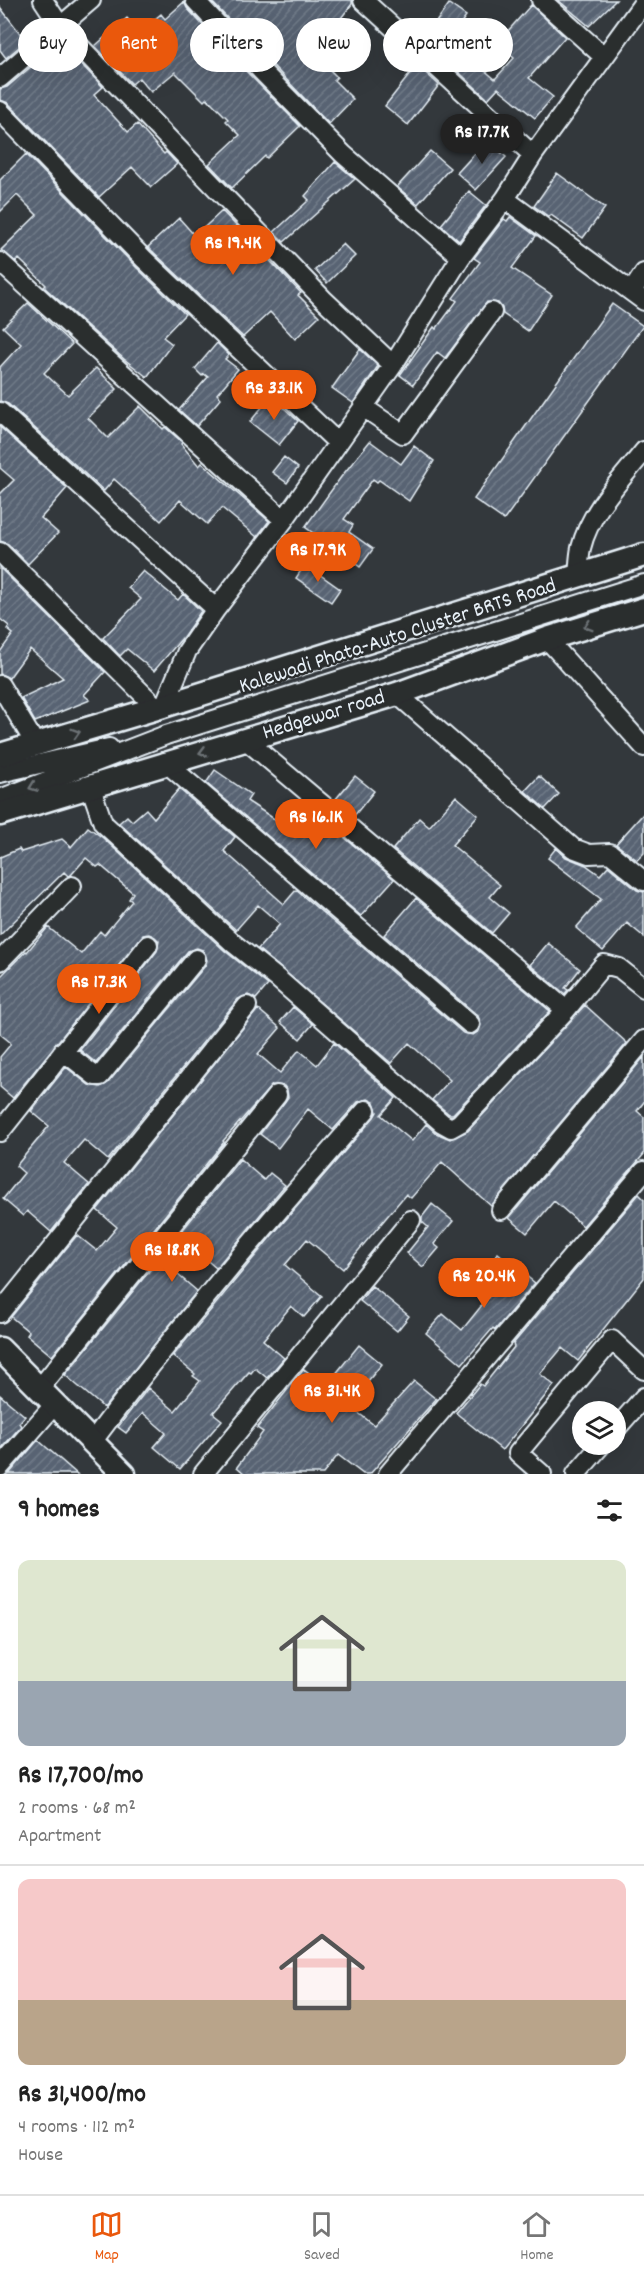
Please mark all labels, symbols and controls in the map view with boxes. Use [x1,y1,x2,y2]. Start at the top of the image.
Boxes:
chip: Buy [18,18,88,72]
chip: Rent [100,18,178,72]
chip: Filters [190,18,284,72]
chip: New [296,18,371,72]
chip: Apartment [383,18,513,72]
pin: Rs 17.7K [420,114,544,165]
text: Rs 17.7K [455,119,510,147]
pin: Rs 19.4K [171,225,295,276]
text: Rs 19.4K [204,230,262,258]
pin: Rs 33.1K [212,370,336,421]
text: Rs 33.1K [245,375,303,403]
pin: Rs 17.9K [256,532,380,583]
text: Rs 17.9K [290,537,346,565]
street label: Kalewadi Phata-Auto Cluster BRTS Road [235,571,561,703]
one-way arrow [583,619,594,631]
street label: Hedgewar road [259,683,389,749]
one-way arrow [70,728,81,740]
one-way arrow [199,745,209,757]
one-way arrow [28,780,39,792]
pin: Rs 16.1K [254,799,378,850]
text: Rs 16.1K [289,804,343,832]
pin: Rs 17.3K [37,964,161,1015]
text: Rs 17.3K [71,969,127,997]
pin: Rs 18.8K [110,1232,234,1283]
text: Rs 18.8K [144,1237,200,1265]
pin: Rs 20.4K [422,1258,546,1309]
text: Rs 20.4K [452,1263,516,1291]
pin: Rs 31.4K [270,1373,394,1424]
text: Rs 31.4K [304,1378,360,1406]
map controls [572,1401,626,1455]
button: layers [572,1401,626,1455]
text: 9 homes [18,1492,100,1529]
icon: filters [593,1494,626,1527]
icon: home [268,1599,376,1707]
text: Rs 17,700/mo [18,1758,143,1795]
text: 2 rooms · 68 m² [18,1795,136,1823]
text: Apartment [18,1823,101,1851]
icon: home [268,1918,376,2026]
text: Rs 31,400/mo [18,2077,146,2114]
text: 4 rooms · 112 m² [18,2114,135,2142]
text: House [18,2142,63,2170]
tab: Map [90,2208,123,2267]
tab: Saved [304,2208,340,2267]
tab: Home [520,2208,554,2267]

